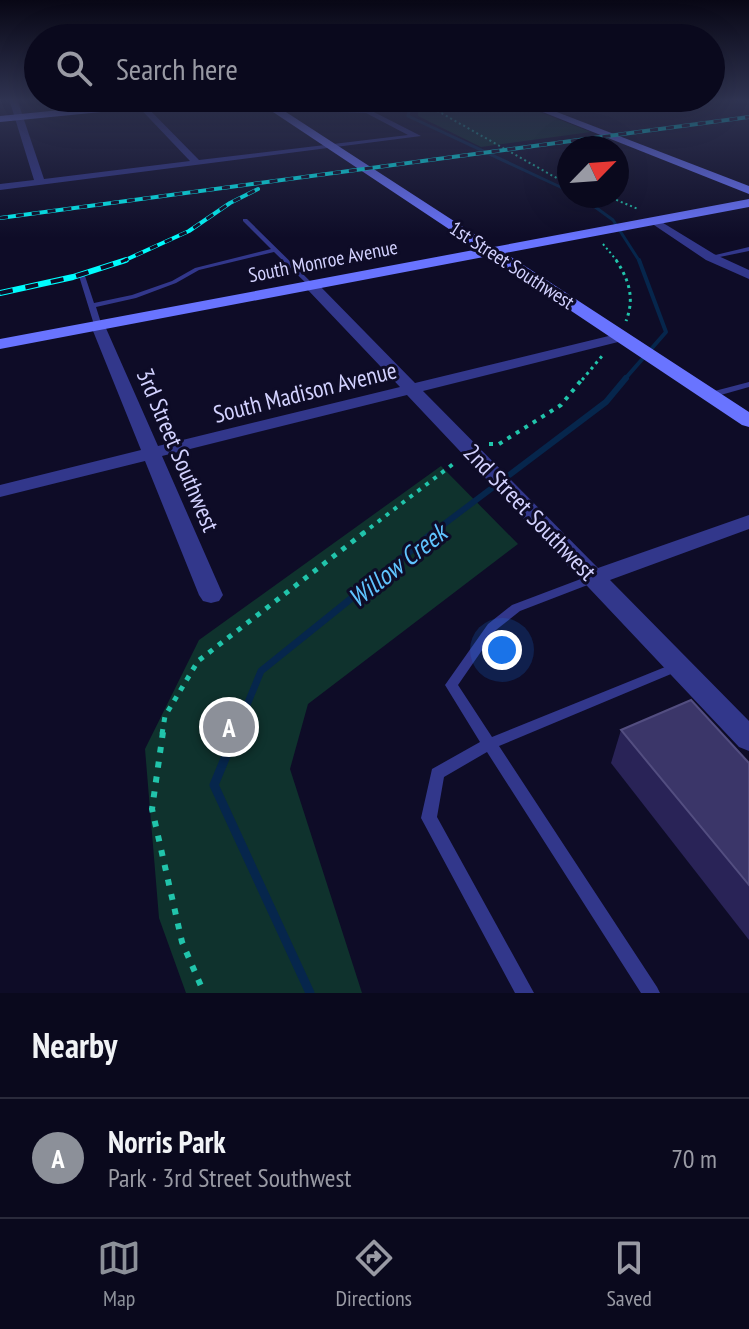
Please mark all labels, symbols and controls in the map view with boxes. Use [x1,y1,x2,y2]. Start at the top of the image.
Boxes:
search box [24,24,725,112]
icon: search [52,46,96,90]
text: Search here [116,49,238,88]
north arrow [557,136,629,208]
street label: 1st Street Southwest [445,215,580,315]
street label: South Monroe Avenue [246,234,400,288]
street label: South Madison Avenue [210,354,400,430]
street label: 3rd Street Southwest [130,364,226,537]
street label: 2nd Street Southwest [457,437,603,587]
water label: Willow Creek [341,514,455,614]
your location [482,630,522,670]
pin: A [203,697,255,757]
text: Nearby [32,1023,117,1067]
text: Norris Park [108,1122,226,1161]
text: A [51,1142,65,1175]
text: 70 m [671,1142,717,1175]
text: Park · 3rd Street Southwest [108,1161,352,1194]
tab: Map [97,1236,141,1312]
tab: Directions [336,1236,412,1312]
tab: Saved [606,1236,652,1312]

